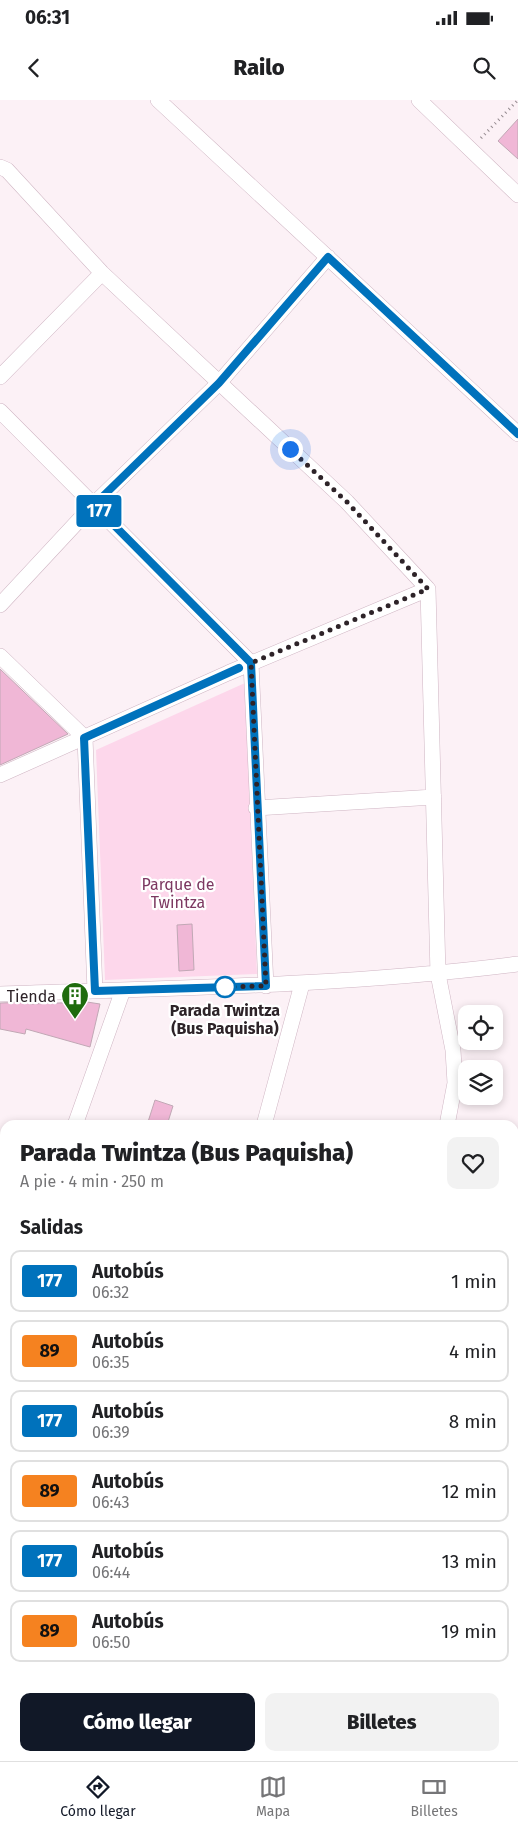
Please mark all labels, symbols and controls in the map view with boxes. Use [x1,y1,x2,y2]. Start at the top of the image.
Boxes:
text: 06:31 [25,6,70,29]
icon: back [20,54,48,82]
text: Railo [233,54,285,81]
icon: search [470,54,498,82]
your location [278,437,303,462]
line badge: 177 [70,495,128,527]
text: 177 [86,500,112,522]
park label: Parque de Twintza [142,875,214,912]
marker: Parada Twintza (Bus Paquisha) [214,976,236,998]
building icon: Tienda [60,981,90,1020]
place label: Tienda [7,987,56,1006]
place label: Parada Twintza (Bus Paquisha) [170,1001,280,1038]
map controls [458,1005,503,1105]
button: locate [458,1005,503,1050]
button: layers [458,1060,503,1105]
button: heart [447,1137,499,1189]
text: Parada Twintza (Bus Paquisha) [20,1139,353,1167]
text: A pie · 4 min · 250 m [20,1172,164,1191]
text: Salidas [20,1216,83,1239]
text: Autobús [92,1260,164,1283]
text: 177 [37,1270,62,1292]
text: 1 min [451,1270,497,1293]
text: 06:32 [92,1283,129,1302]
text: Autobús [92,1330,164,1353]
text: 89 [39,1340,60,1362]
text: 4 min [449,1340,497,1363]
text: 06:35 [92,1353,129,1372]
text: Autobús [92,1400,164,1423]
text: 177 [37,1410,62,1432]
text: 8 min [449,1410,497,1433]
text: 06:39 [92,1423,130,1442]
text: Autobús [92,1470,164,1493]
text: 89 [39,1480,60,1502]
text: 12 min [442,1480,497,1503]
text: 06:43 [92,1493,129,1512]
text: Autobús [92,1540,164,1563]
text: 177 [37,1550,62,1572]
text: 13 min [441,1550,497,1573]
text: 06:44 [92,1563,130,1582]
text: Autobús [92,1610,164,1633]
text: 89 [39,1620,60,1642]
text: 19 min [441,1620,497,1643]
text: 06:50 [92,1633,130,1652]
button: Cómo llegar [20,1693,255,1751]
button: Billetes [265,1693,499,1751]
tab: Cómo llegar [60,1773,136,1820]
tab: Mapa [256,1773,290,1820]
tab: Billetes [411,1773,458,1820]

